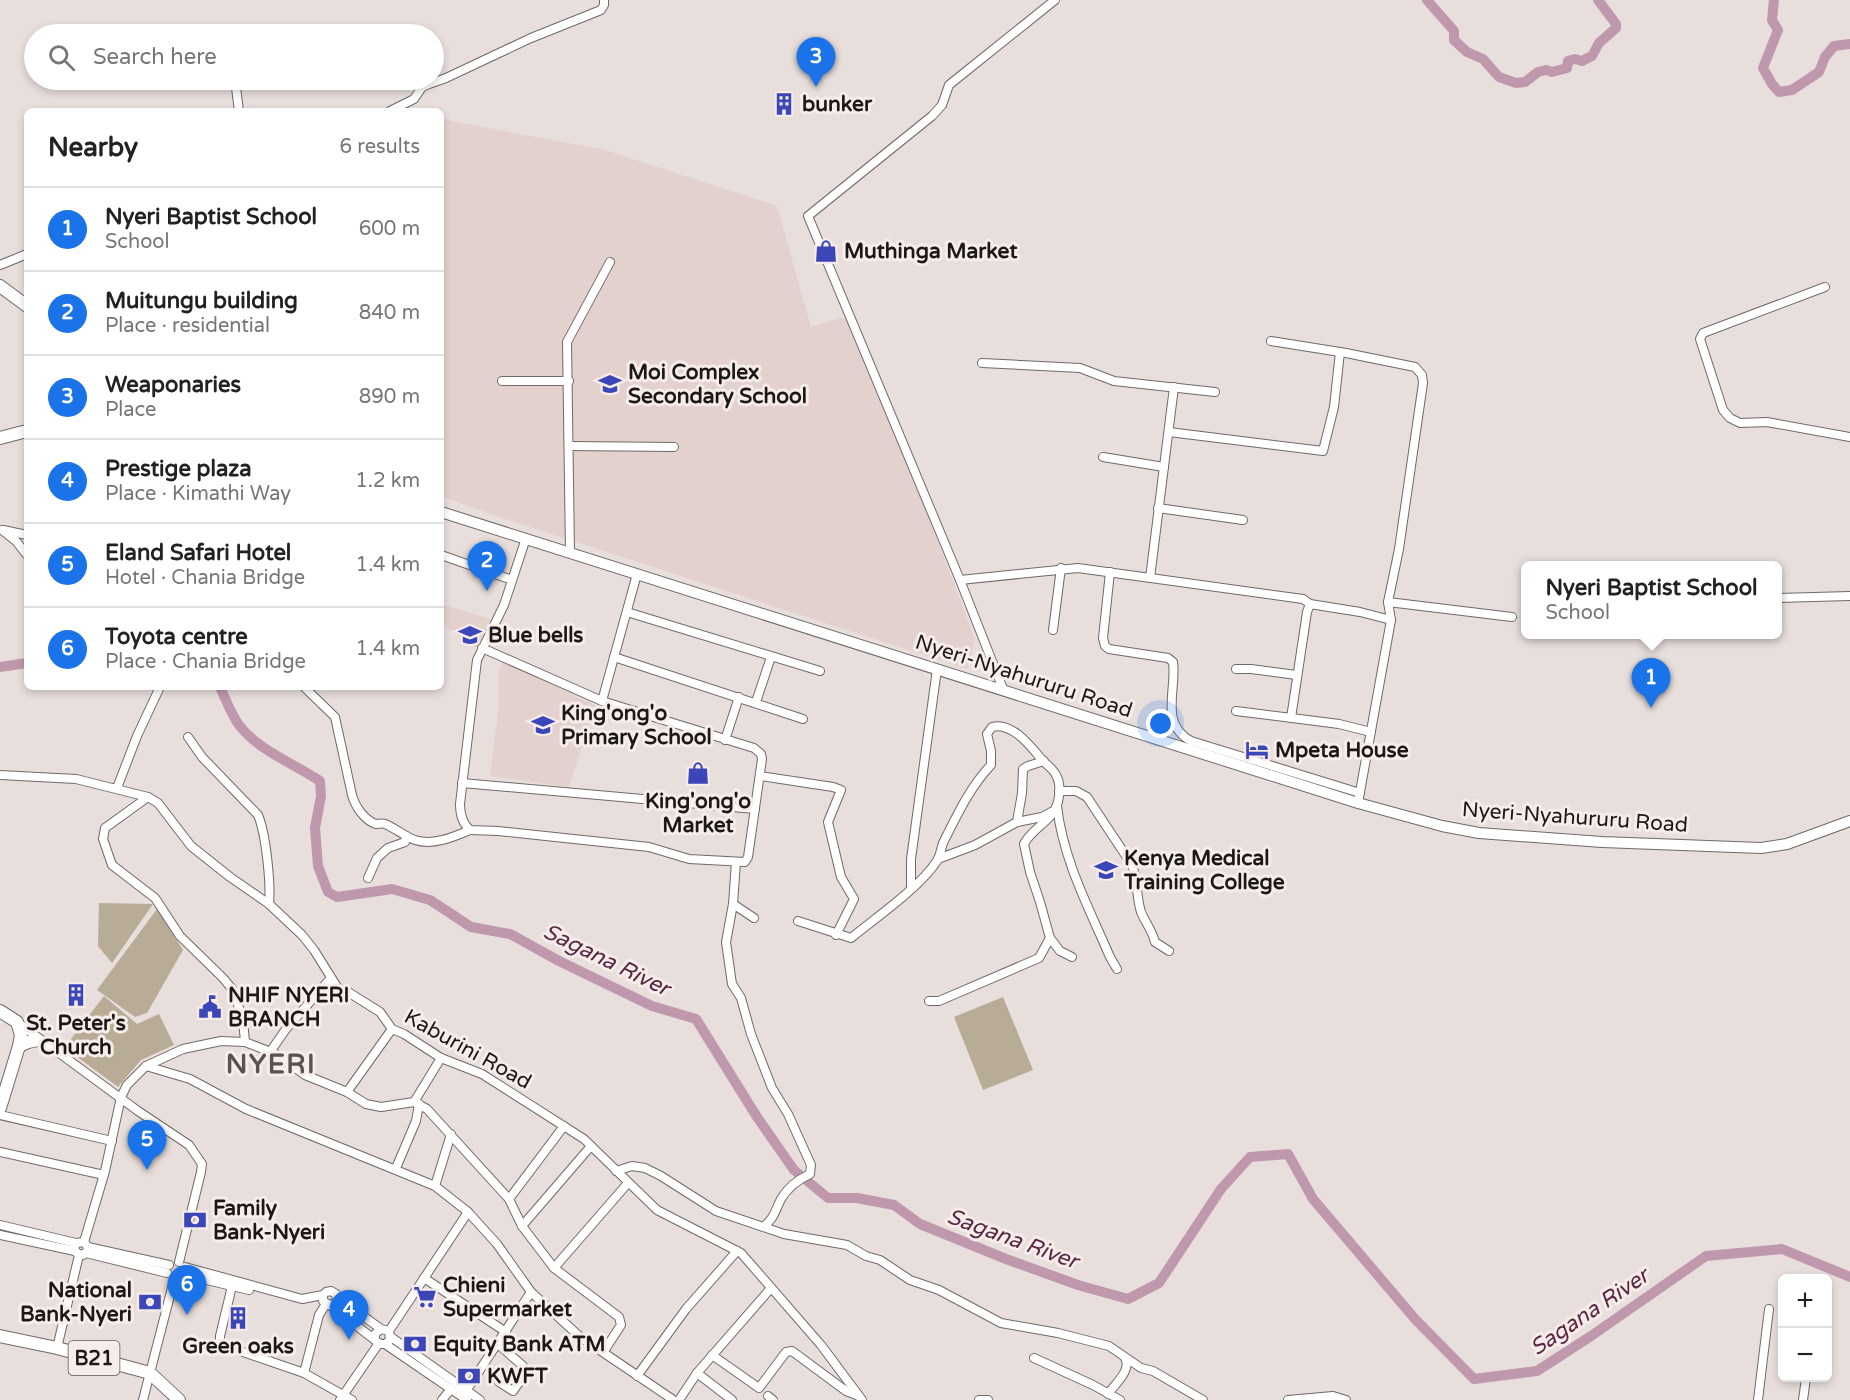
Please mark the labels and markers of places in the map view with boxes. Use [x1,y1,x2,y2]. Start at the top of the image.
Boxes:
pin: 3 [796,38,836,87]
building icon: bunker [771,91,797,117]
place label: bunker [802,92,873,117]
shop icon: Muthinga Market [813,238,839,264]
place label: Muthinga Market [844,239,1017,264]
place label: Moi Complex Secondary School [628,360,807,409]
school or university icon: Moi Complex Secondary School [597,371,623,397]
pin: 2 [468,542,506,591]
school or university icon: Blue bells [457,622,483,648]
place label: Blue bells [488,623,583,648]
pin: 1 [1632,658,1670,708]
place label: King'ong'o Primary School [561,701,712,750]
school or university icon: King'ong'o Primary School [530,712,556,738]
hotel icon: Mpeta House [1244,737,1270,763]
place label: Mpeta House [1275,738,1409,763]
shop icon: King'ong'o Market [685,760,711,786]
place label: King'ong'o Market [645,789,751,838]
place label: Kenya Medical Training College [1123,846,1285,895]
school or university icon: Kenya Medical Training College [1093,857,1119,883]
building icon: St. Peter's Church [63,982,89,1008]
place label: NHIF NYERI BRANCH [228,983,350,1032]
public building icon: NHIF NYERI BRANCH [197,994,223,1020]
place label: St. Peter's Church [26,1011,126,1060]
pin: 5 [128,1120,166,1170]
place label: Family Bank-Nyeri [213,1196,325,1245]
bank icon: Family Bank-Nyeri [182,1207,208,1233]
pin: 6 [168,1266,207,1315]
place label: Chieni Supermarket [443,1273,572,1322]
place label: National Bank-Nyeri [20,1278,132,1327]
supermarket icon: Chieni Supermarket [412,1284,438,1310]
bank icon: National Bank-Nyeri [137,1289,163,1315]
pin: 4 [330,1290,368,1340]
building icon: Green oaks [225,1305,251,1331]
bank icon: Equity Bank ATM [402,1331,428,1357]
place label: Equity Bank ATM [433,1332,606,1357]
place label: Green oaks [182,1334,294,1359]
bank icon: KWFT [456,1363,482,1389]
place label: KWFT [487,1364,548,1389]

